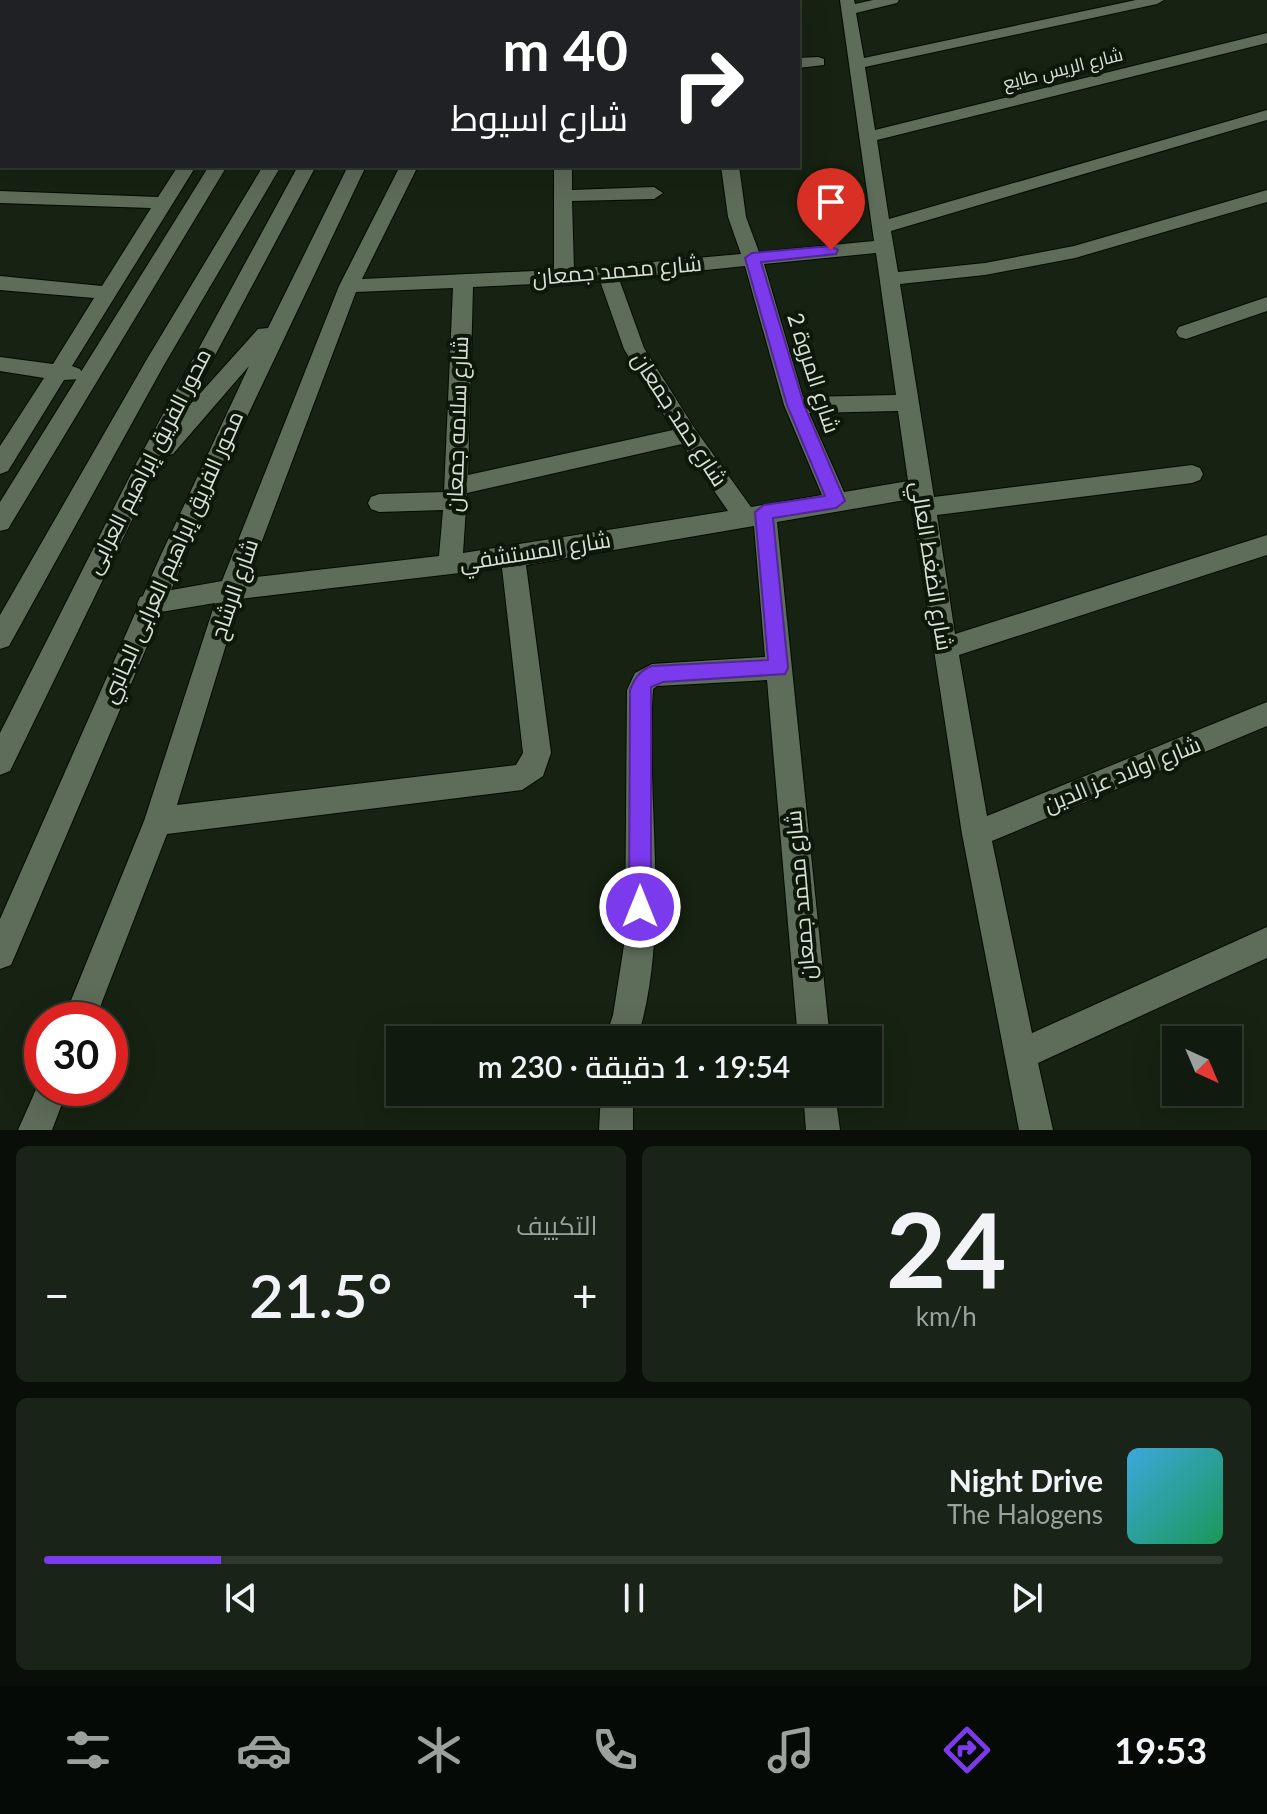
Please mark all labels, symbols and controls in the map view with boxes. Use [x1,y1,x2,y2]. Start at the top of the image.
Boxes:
text: 40 m [503,16,628,83]
icon: right [656,32,760,136]
street label: شارع الريس طايع [1001,42,1125,96]
text: شارع اسيوط [451,95,628,139]
pin [797,168,865,250]
icon: arrive [809,180,853,224]
street label: شارع محمد جمعان [531,249,703,292]
street label: شارع المروة 2 [780,309,847,437]
street label: شارع سلامه جمعان [440,336,475,512]
street label: محور الفريق إبراهيم العرابى [79,344,219,579]
street label: شارع حمد جمعان [625,346,734,492]
street label: محور الفريق إبراهيم العرابى الجانبي [95,407,252,709]
street label: شارع الضغط العالي [902,479,959,653]
street label: شارع المستشفي [457,525,613,580]
street label: شارع الرشاح [204,535,265,643]
street label: شارع اولاد عز الدين [1039,730,1205,819]
street label: شارع محمد جمعان [779,809,822,981]
position arrow [598,865,682,949]
speed limit sign: 30 [24,1002,128,1106]
north arrow [1162,1026,1242,1106]
map controls [1162,1026,1242,1106]
text: 19:54 · 1 دقيقة · 230 m [478,1048,790,1084]
text: 24 [886,1185,1007,1310]
text: التكييف [516,1209,598,1241]
text: 21.5° [249,1259,393,1331]
text: − [44,1269,70,1321]
text: + [572,1269,598,1321]
text: km/h [916,1300,977,1332]
text: Night Drive [949,1462,1103,1498]
text: The Halogens [947,1498,1103,1530]
icon: previous [219,1576,263,1620]
icon: pause [612,1576,656,1620]
icon: next [1005,1576,1049,1620]
icon: filters [60,1722,116,1778]
icon: car [236,1722,292,1778]
icon: climate [411,1722,467,1778]
icon: phone [587,1722,643,1778]
icon: music [763,1722,819,1778]
icon: directions [939,1722,995,1778]
text: 19:53 [1114,1728,1207,1772]

